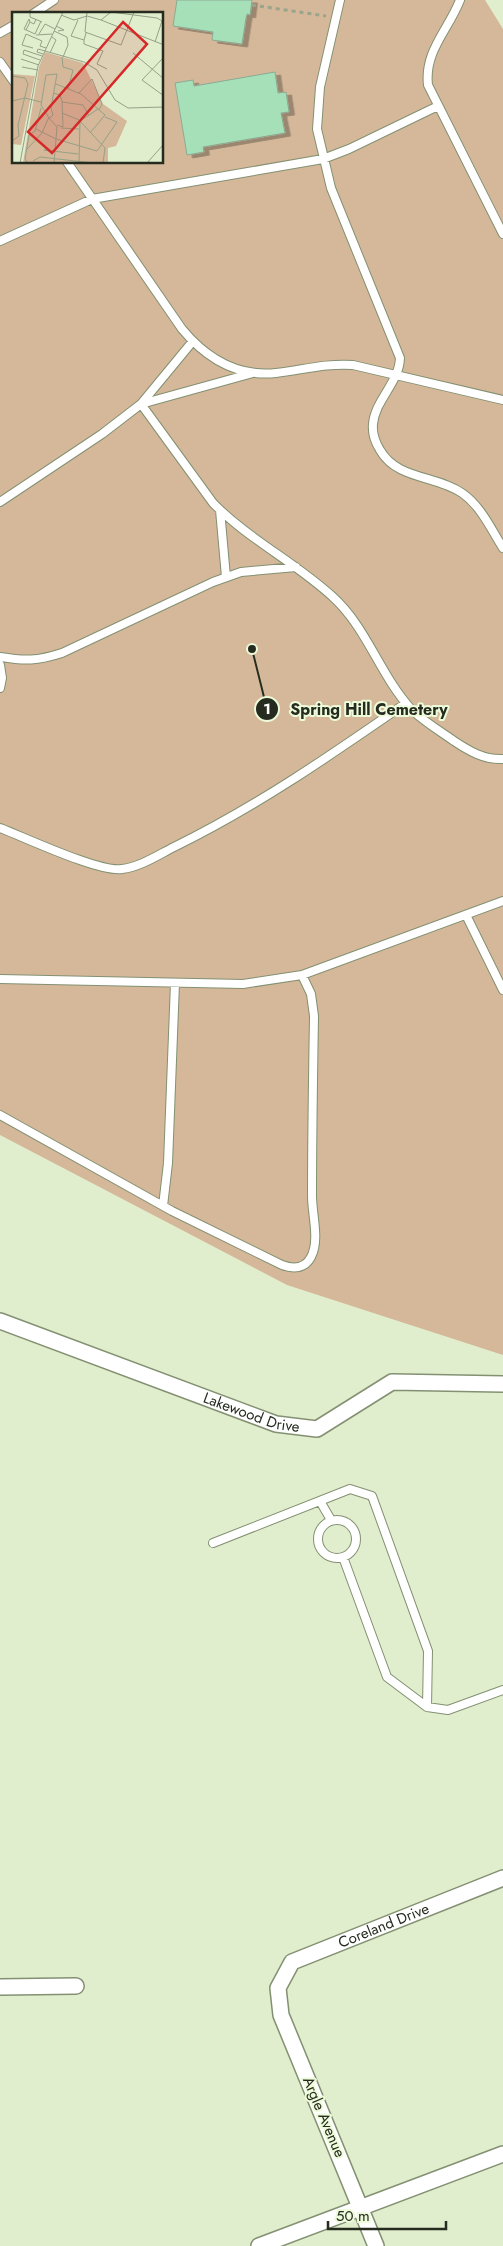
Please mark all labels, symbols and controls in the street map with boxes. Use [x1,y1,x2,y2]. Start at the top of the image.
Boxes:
inset map [12,12,164,164]
callout: Spring Hill Cemetery [255,694,457,725]
text: 1 [263,698,271,720]
text: Spring Hill Cemetery [290,698,448,721]
street label: Lakewood Drive [200,1387,301,1438]
street label: Coreland Drive [335,1897,433,1954]
street label: Argle Avenue [297,2073,351,2161]
scale bar [328,2198,446,2230]
text: 50 m [336,2205,370,2227]

